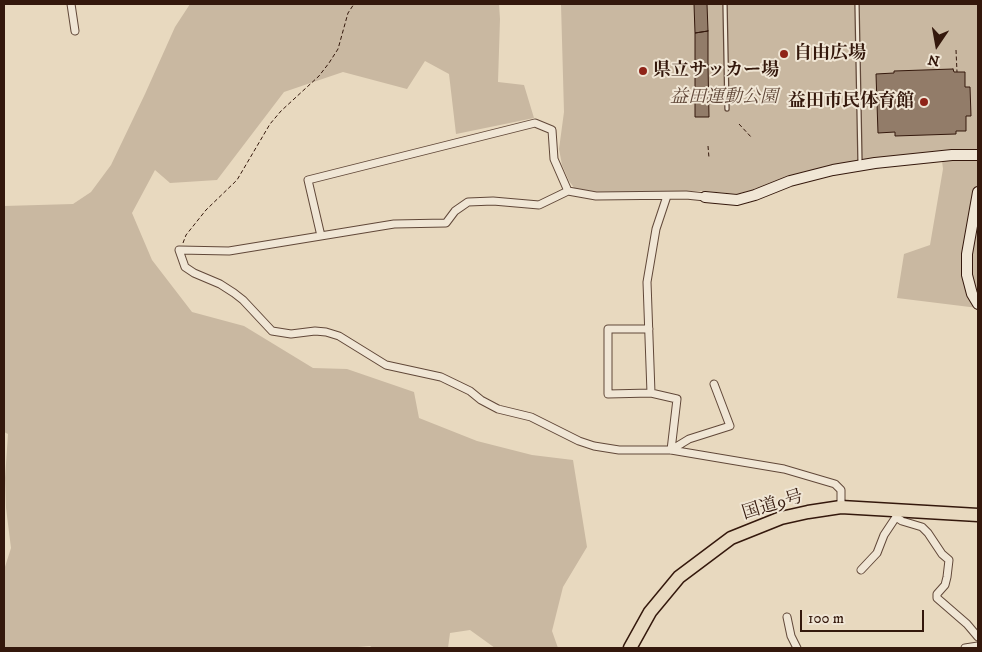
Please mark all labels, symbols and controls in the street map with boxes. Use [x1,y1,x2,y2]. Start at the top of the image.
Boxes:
north arrow [912,20,962,70]
place label: 自由広場 [794,43,866,65]
marker: 自由広場 [778,48,790,60]
text: N [926,50,941,70]
place label: 県立サッカー場 [653,60,779,82]
marker: 県立サッカー場 [637,65,649,77]
park label: 益田運動公園 [670,87,778,109]
place label: 益田市民体育館 [788,91,914,113]
marker: 益田市民体育館 [918,96,930,108]
street label: 国道9号 [740,486,806,526]
scale bar [802,600,926,632]
text: 100 m [808,609,844,628]

